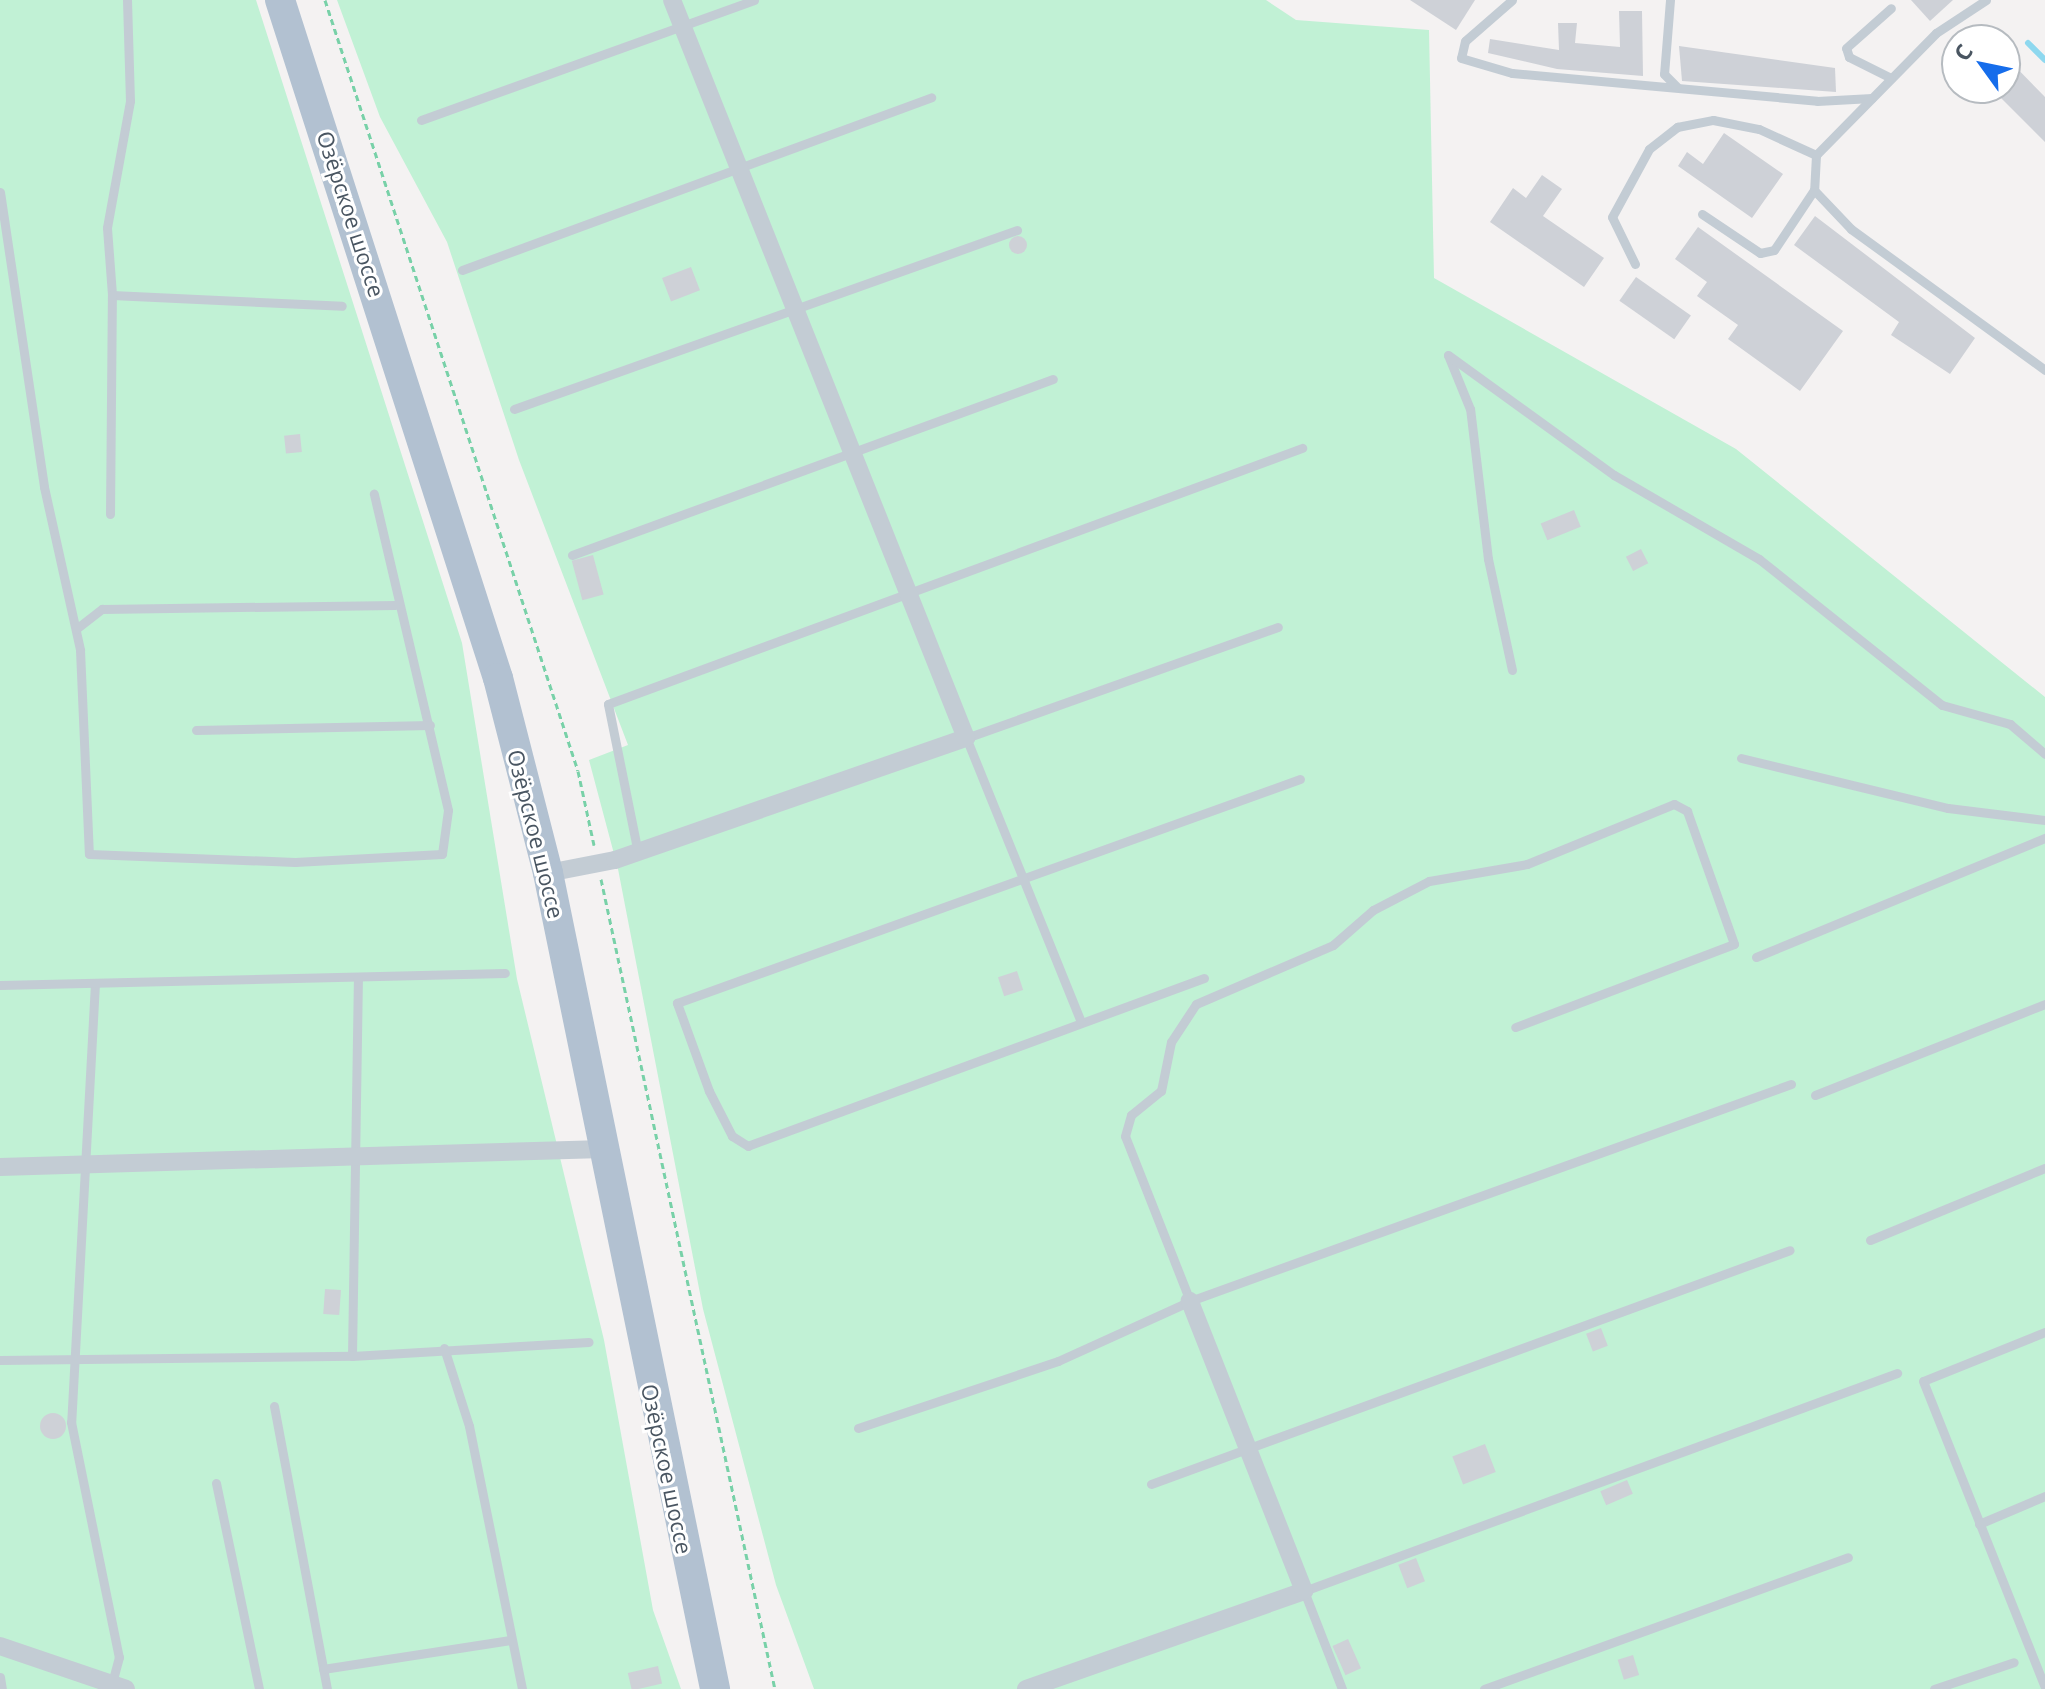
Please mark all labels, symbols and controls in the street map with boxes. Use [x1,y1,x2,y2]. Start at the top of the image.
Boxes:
north arrow [1941,24,2021,104]
text: С [1946,38,1979,66]
street label: Озёрское шоссе [312,128,390,300]
street label: Озёрское шоссе [502,747,570,921]
street label: Озёрское шоссе [636,1382,698,1556]

